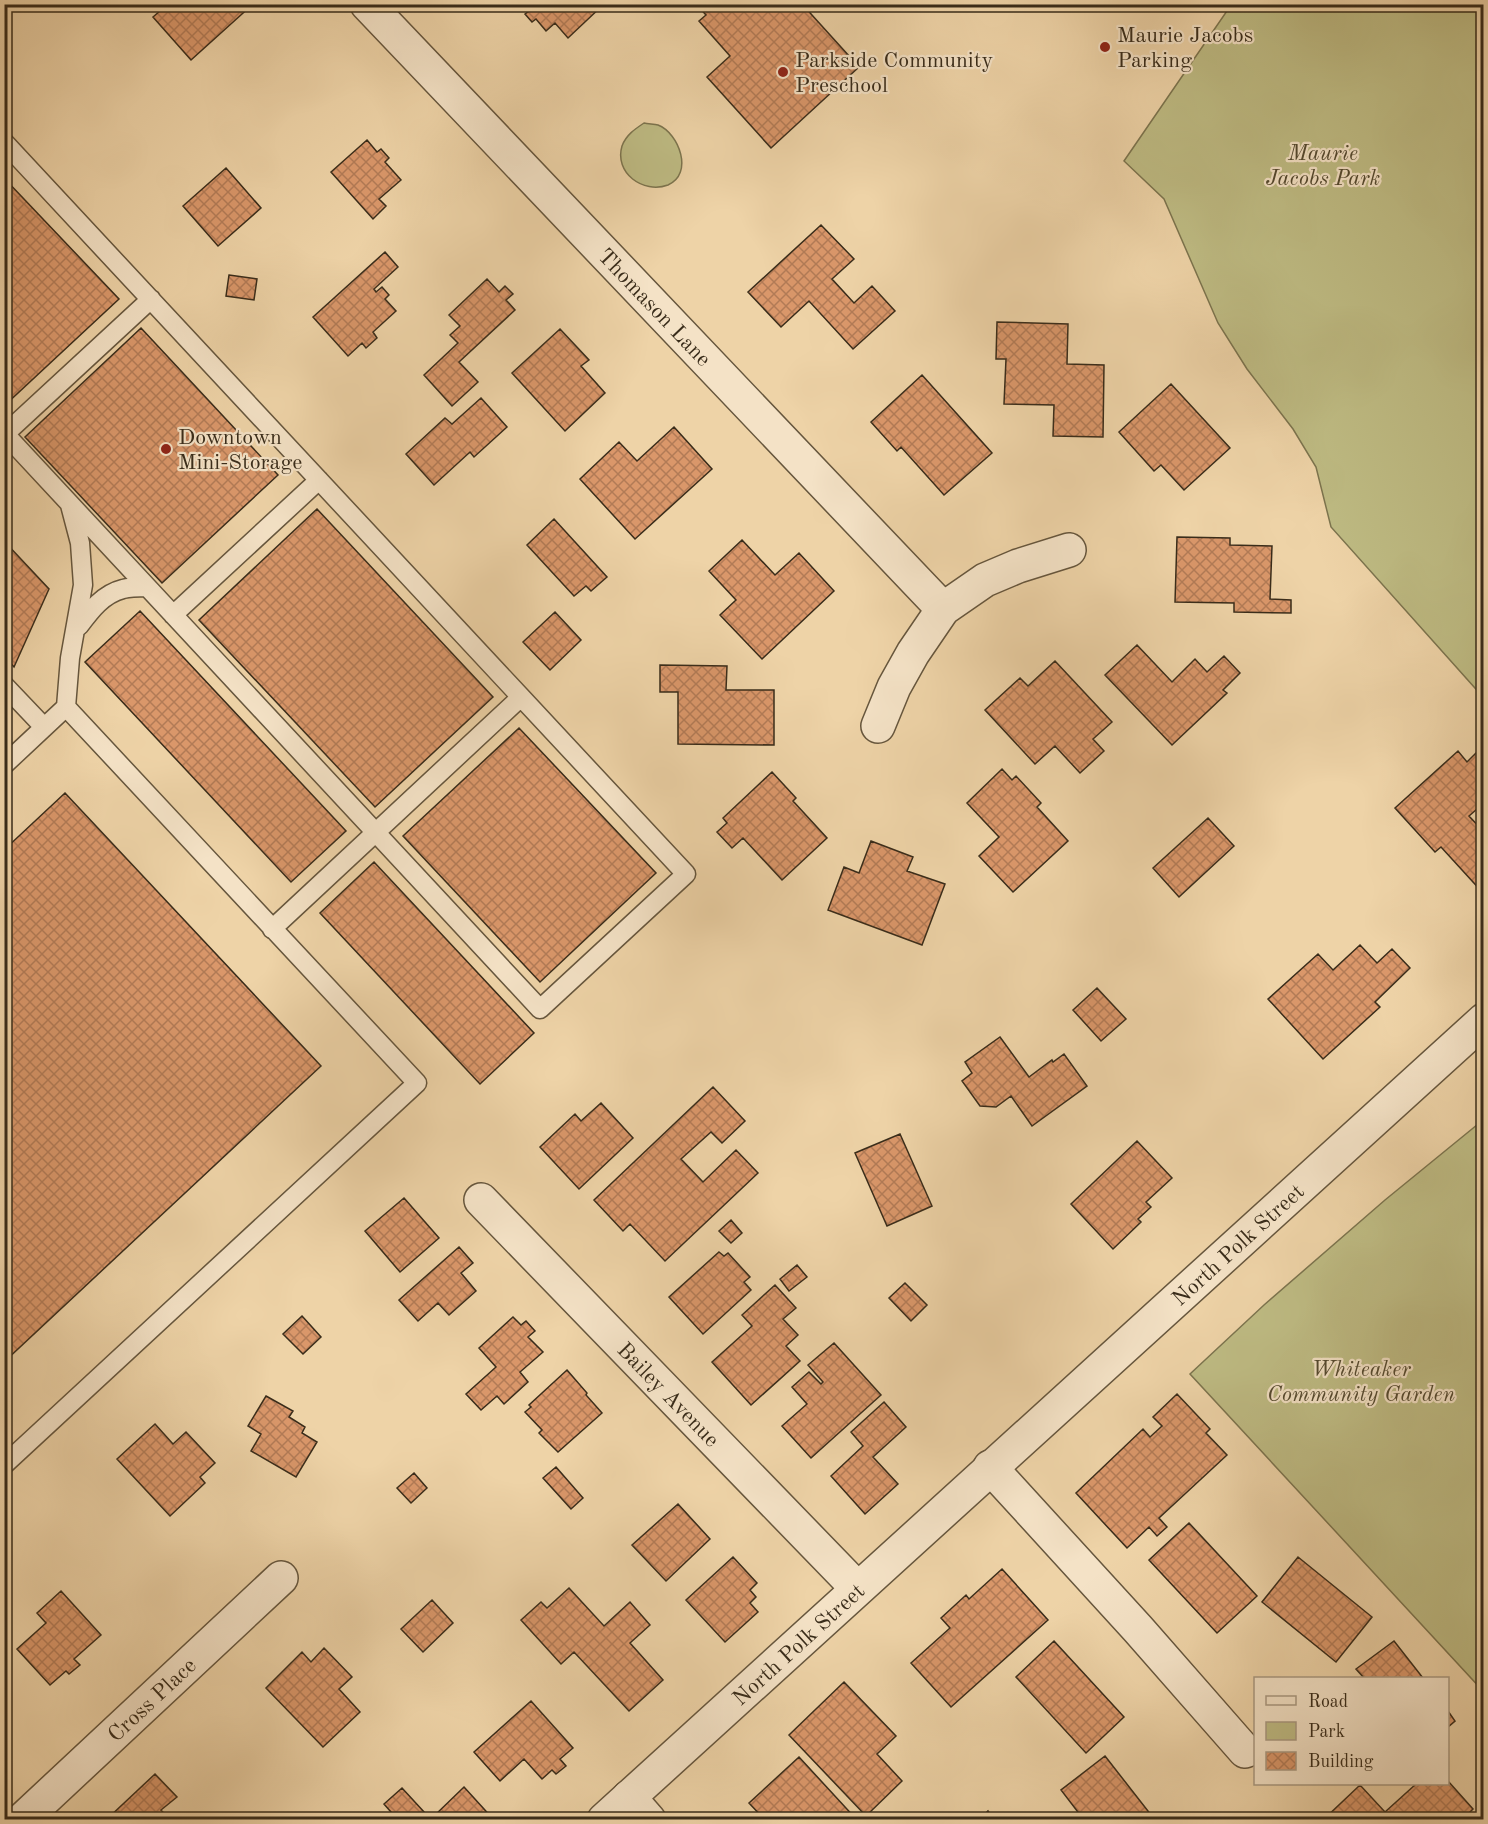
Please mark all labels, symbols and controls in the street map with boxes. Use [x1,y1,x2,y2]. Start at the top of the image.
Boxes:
place label: Maurie Jacobs Parking [1117,25,1253,72]
marker: Maurie Jacobs Parking [1098,40,1112,54]
place label: Parkside Community Preschool [795,50,993,97]
marker: Parkside Community Preschool [776,65,790,79]
park label: Maurie Jacobs Park [1266,143,1381,190]
street label: Thomason Lane [593,245,715,371]
place label: Downtown Mini-Storage [178,427,302,474]
marker: Downtown Mini-Storage [159,442,173,456]
street label: North Polk Street [1169,1181,1309,1311]
street label: Bailey Avenue [612,1339,723,1452]
park label: Whiteaker Community Garden [1267,1359,1455,1406]
street label: North Polk Street [729,1580,869,1710]
street label: Cross Place [104,1655,201,1747]
legend [1254,1677,1449,1785]
text: Road [1308,1693,1348,1711]
text: Park [1308,1723,1345,1741]
text: Building [1308,1753,1374,1771]

